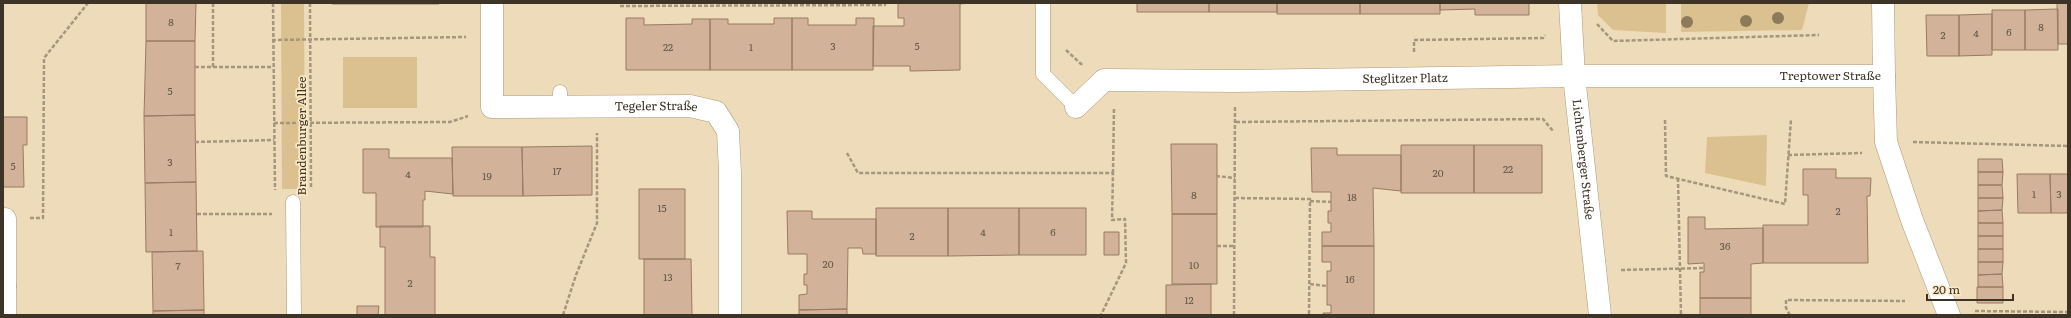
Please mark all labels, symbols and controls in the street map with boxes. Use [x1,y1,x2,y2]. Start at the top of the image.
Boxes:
house number: 8 [168,14,174,29]
house number: 8 [2038,19,2044,34]
house number: 6 [2006,24,2012,39]
house number: 4 [1973,25,1979,40]
house number: 2 [1940,27,1946,42]
house number: 3 [830,38,836,53]
house number: 5 [914,38,920,53]
house number: 22 [663,39,673,54]
house number: 1 [749,39,753,54]
street label: Treptower Straße [1779,66,1881,84]
street label: Steglitzer Platz [1362,68,1448,87]
street label: Brandenburger Allee [292,76,310,196]
house number: 5 [167,83,173,98]
street label: Tegeler Straße [614,96,700,115]
street label: Lichtenberger Straße [1569,98,1600,221]
house number: 3 [167,154,173,169]
house number: 5 [10,158,16,173]
house number: 22 [1503,161,1513,176]
house number: 17 [553,163,561,178]
house number: 20 [1433,165,1444,180]
house number: 4 [405,166,411,181]
house number: 19 [482,168,492,183]
house number: 1 [2032,186,2036,201]
house number: 3 [2056,186,2062,201]
house number: 8 [1191,187,1197,202]
house number: 18 [1347,189,1357,204]
house number: 15 [657,200,667,215]
house number: 2 [1835,203,1841,218]
house number: 1 [169,224,173,239]
house number: 4 [980,224,986,239]
house number: 6 [1050,224,1056,239]
house number: 2 [909,228,915,243]
house number: 36 [1720,238,1731,253]
house number: 20 [823,256,834,271]
house number: 10 [1189,257,1199,272]
house number: 7 [175,258,181,273]
house number: 13 [663,269,673,284]
house number: 16 [1345,271,1355,286]
house number: 2 [407,275,413,290]
scale bar [1927,276,2013,302]
text: 20 m [1933,280,1960,298]
house number: 12 [1184,292,1194,307]

